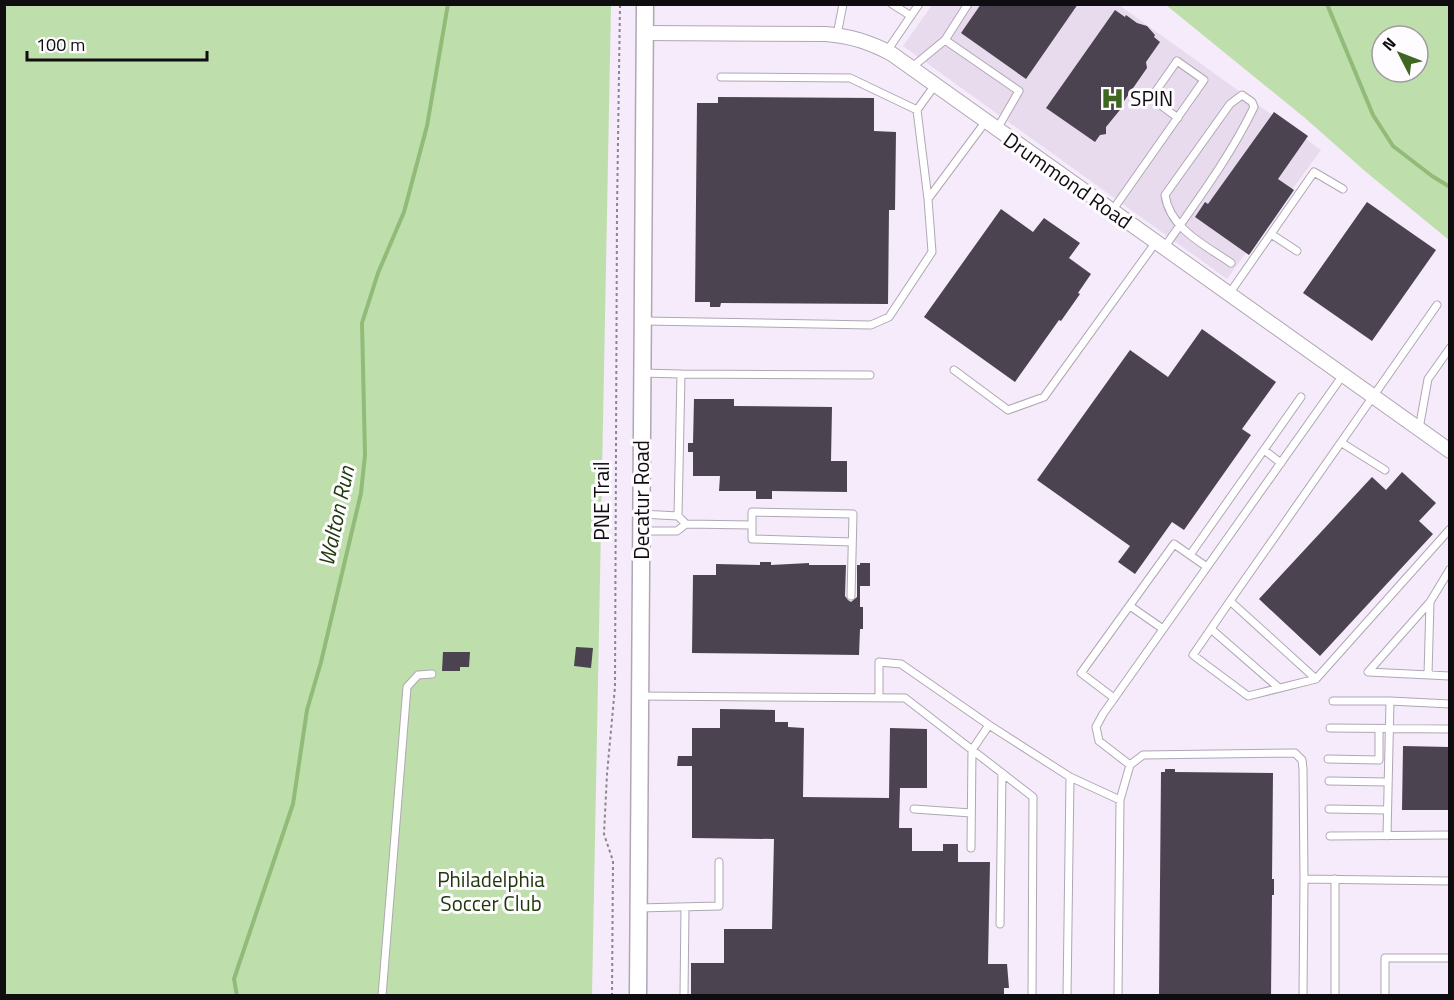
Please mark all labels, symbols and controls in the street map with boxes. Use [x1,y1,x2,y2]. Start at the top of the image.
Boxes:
scale bar [27,24,207,62]
north arrow [1370,24,1430,84]
text: 100 m [36,31,85,58]
text: N [1376,32,1401,56]
place label: SPIN [1130,82,1173,114]
hospital icon: SPIN [1099,85,1125,111]
street label: Drummond Road [997,124,1139,236]
street label: Decatur Road [625,440,657,560]
street label: PNE Trail [585,461,617,541]
water label: Walton Run [309,462,363,569]
park label: Philadelphia Soccer Club [437,863,545,919]

